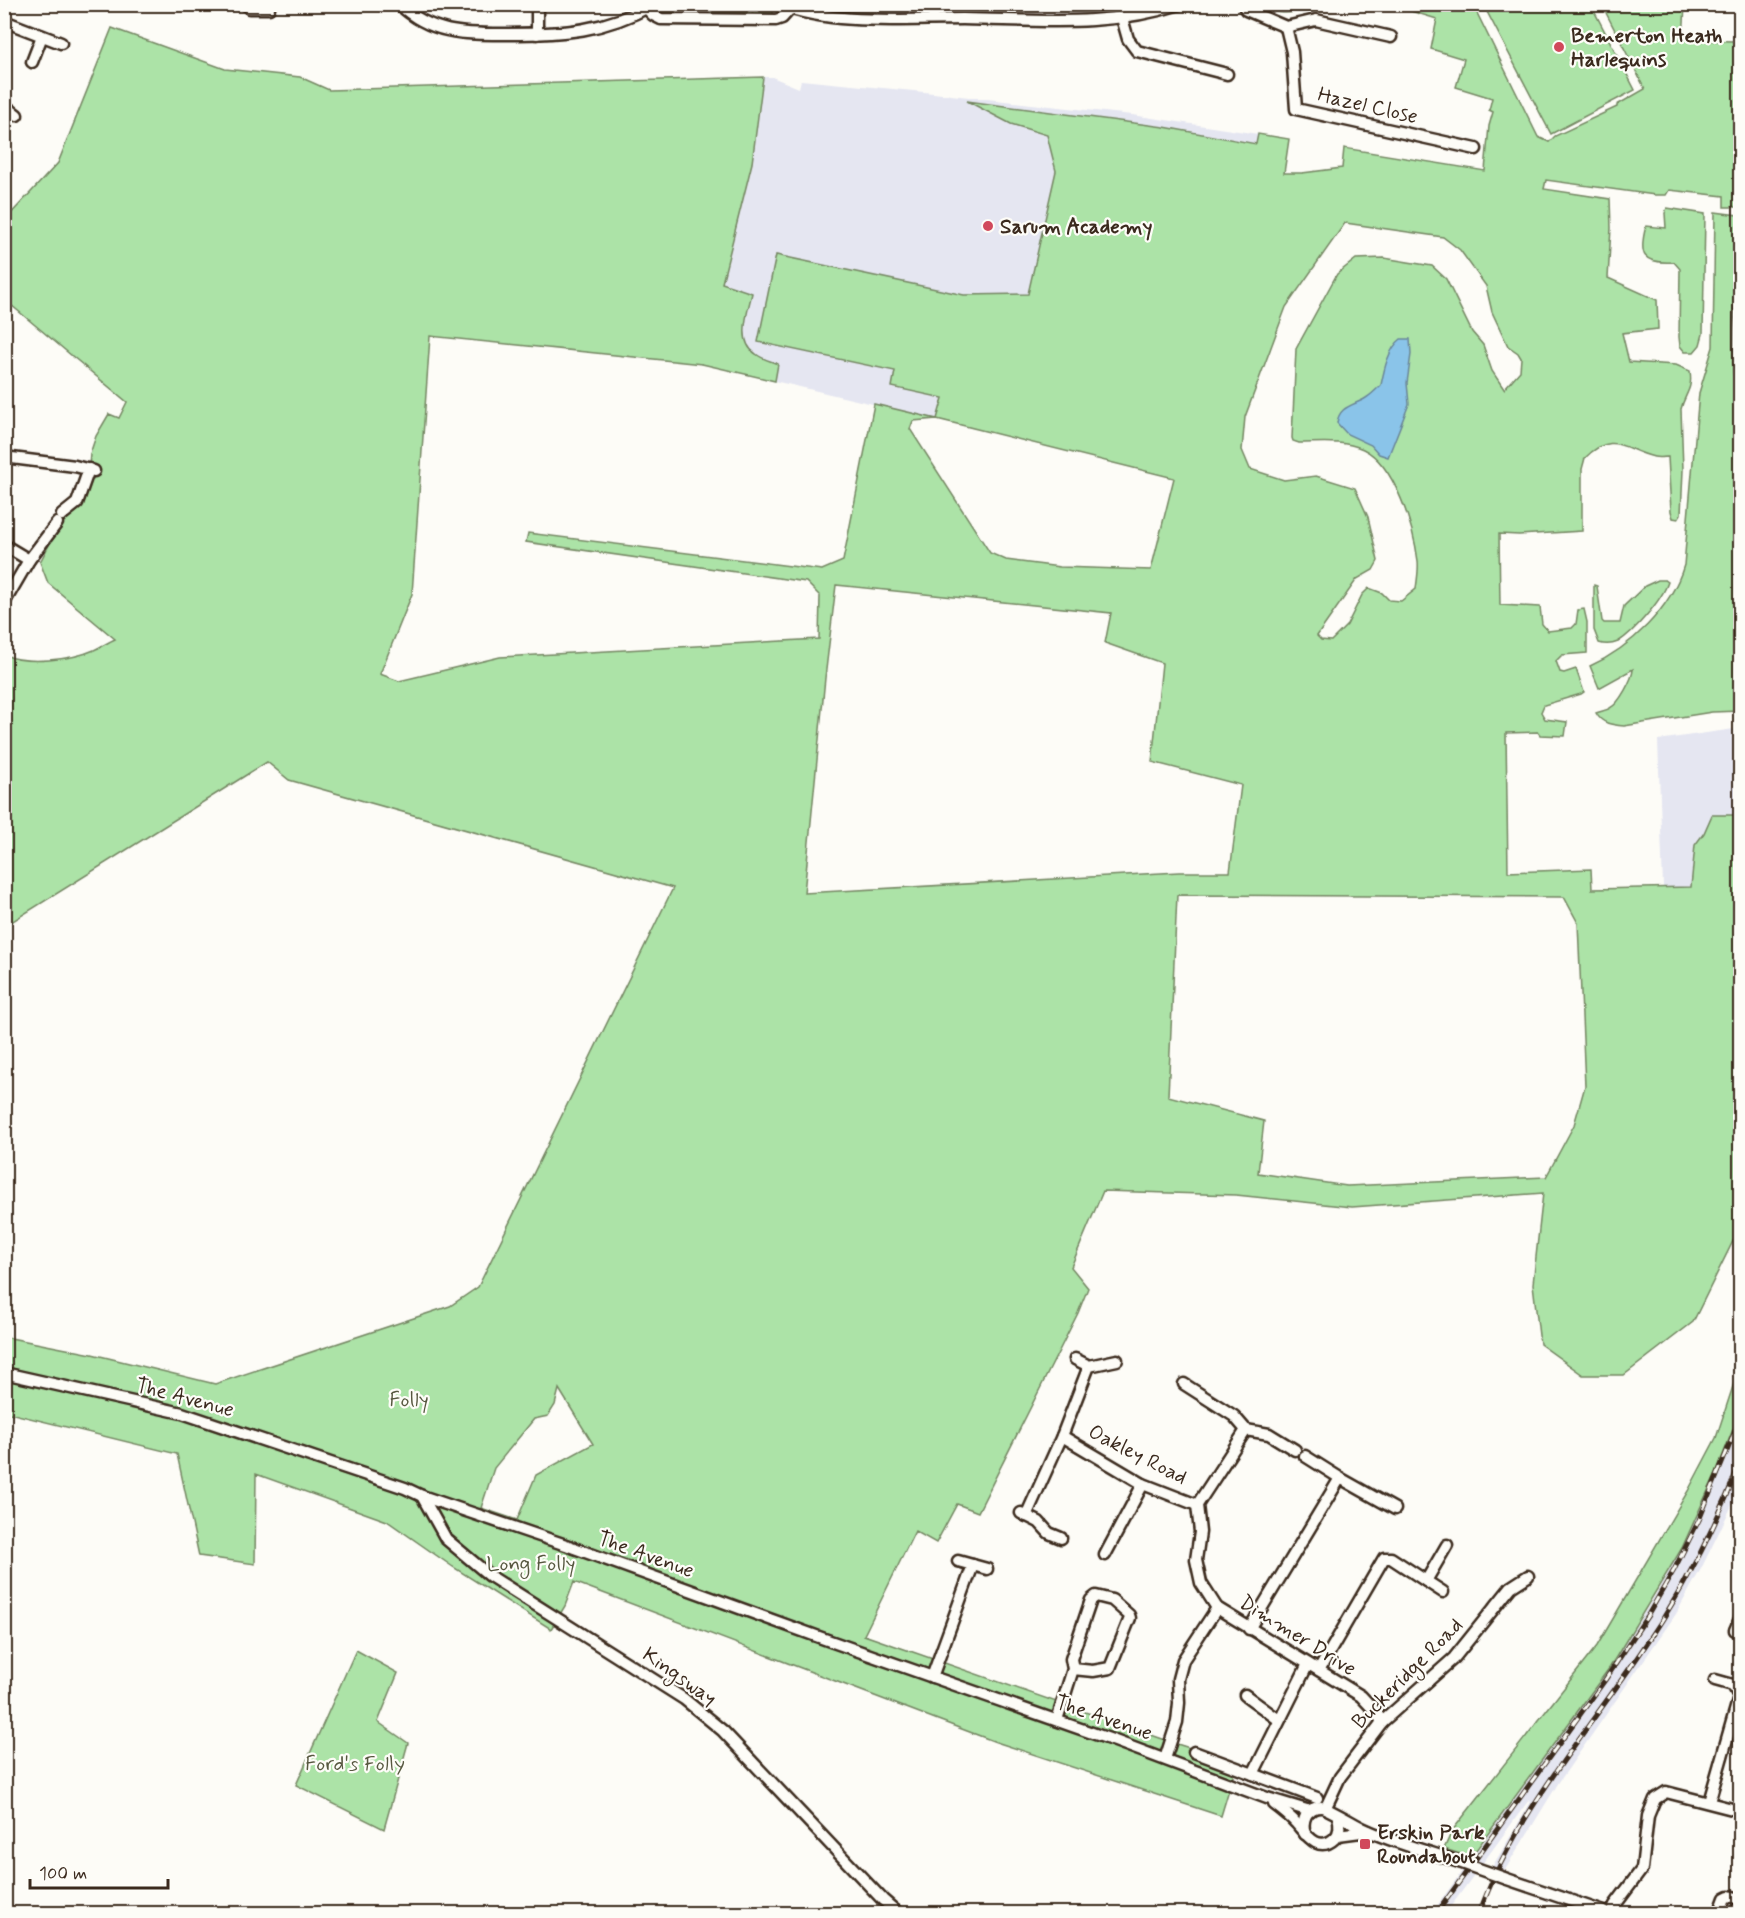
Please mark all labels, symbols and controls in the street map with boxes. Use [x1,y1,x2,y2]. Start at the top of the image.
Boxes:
place label: Bemerton Heath Harlequins [1571,22,1723,74]
marker: Bemerton Heath Harlequins [1552,40,1566,54]
street label: Hazel Close [1315,81,1421,131]
place label: Sarum Academy [1000,213,1152,241]
marker: Sarum Academy [981,219,995,233]
street label: The Avenue [132,1371,237,1425]
park label: Folly [389,1386,429,1414]
street label: Oakley Road [1083,1418,1192,1492]
street label: The Avenue [594,1525,698,1585]
park label: Long Folly [487,1550,575,1579]
street label: Dimmer Drive [1234,1589,1361,1683]
street label: Buckeridge Road [1346,1612,1470,1736]
street label: Kingsway [636,1641,722,1713]
street label: The Avenue [1052,1688,1156,1748]
park label: Ford's Folly [305,1750,405,1778]
place label: Erskin Park Roundabout [1377,1819,1485,1871]
marker: Erskin Park Roundabout [1358,1837,1372,1851]
scale bar [30,1852,168,1890]
text: 100 m [39,1862,87,1886]

